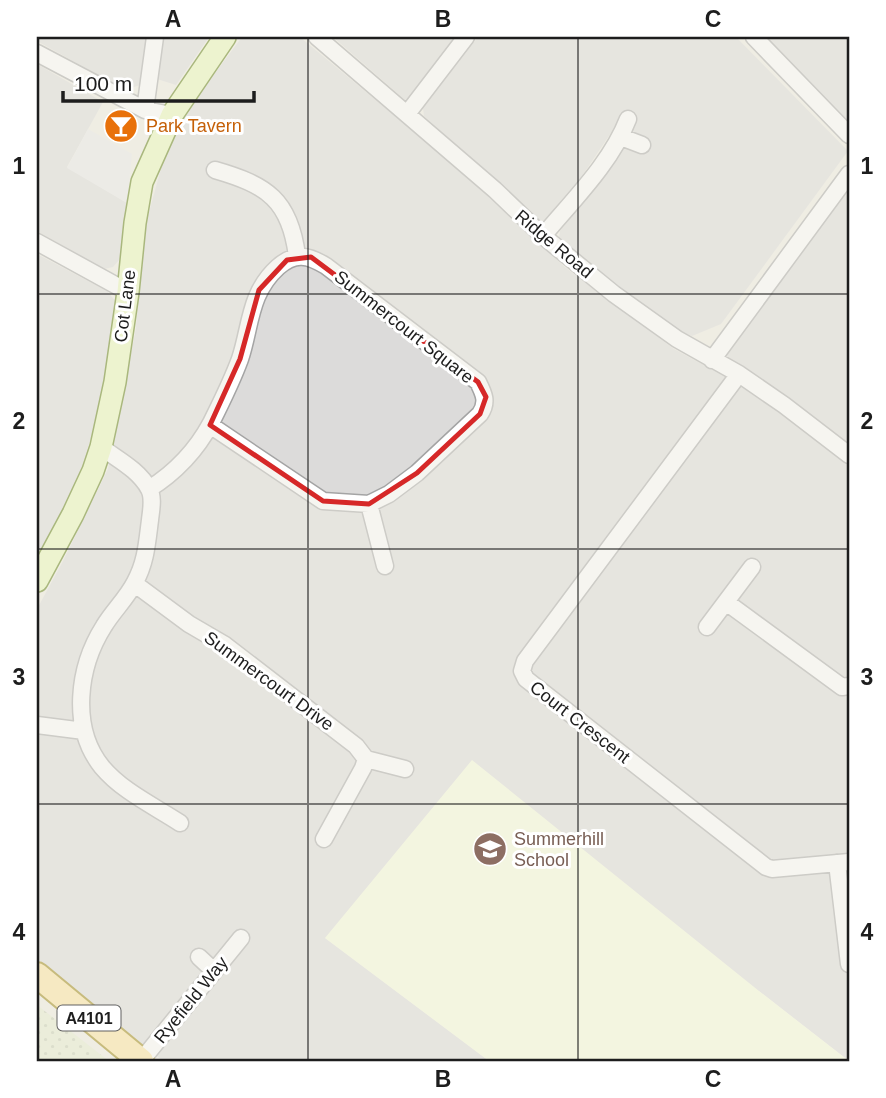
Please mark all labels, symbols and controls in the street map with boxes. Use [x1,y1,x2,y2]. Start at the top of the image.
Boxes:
text: A [165,6,181,32]
text: B [435,6,451,32]
text: C [705,6,721,32]
scale bar [63,60,254,104]
text: 100 m [74,72,132,95]
bar icon: Park Tavern [102,107,140,145]
place label: Park Tavern [146,116,242,136]
text: 1 [13,153,26,179]
text: 1 [861,153,874,179]
street label: Ridge Road [511,206,597,282]
street label: Summercourt Square [330,266,478,388]
street label: Cot Lane [111,269,139,343]
text: 2 [13,408,25,434]
text: 2 [861,408,873,434]
street label: Summercourt Drive [200,627,338,735]
text: 3 [13,664,25,690]
text: 3 [861,664,873,690]
street label: Court Crescent [526,677,634,767]
place label: Summerhill School [514,829,604,870]
school or university icon: Summerhill School [471,830,509,868]
text: 4 [13,919,26,945]
text: 4 [861,919,874,945]
street label: Ryefield Way [150,953,232,1047]
road number: A4101 [57,1006,120,1030]
text: A [165,1066,181,1092]
text: B [435,1066,451,1092]
text: C [705,1066,721,1092]

